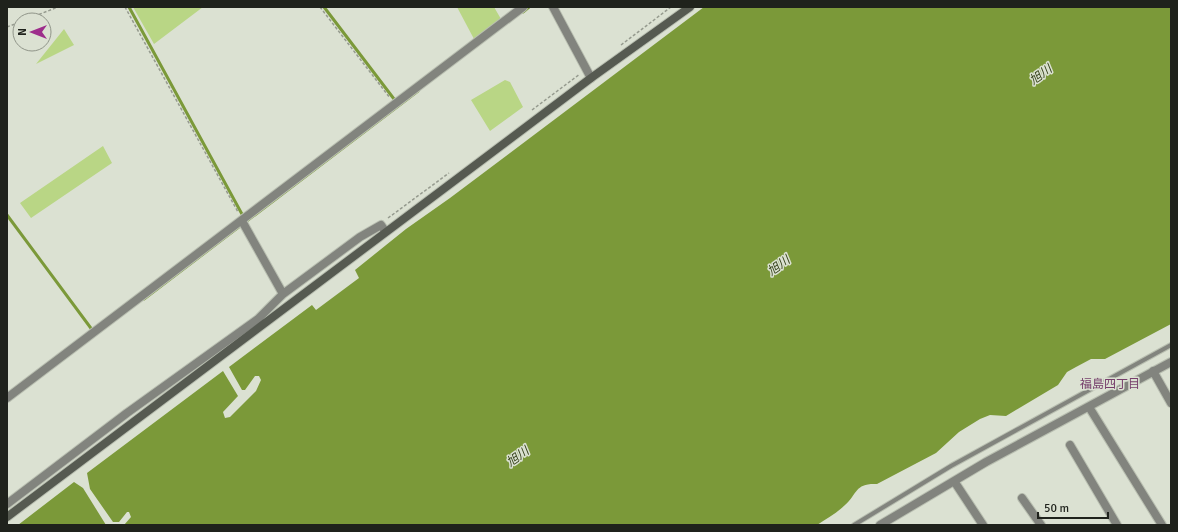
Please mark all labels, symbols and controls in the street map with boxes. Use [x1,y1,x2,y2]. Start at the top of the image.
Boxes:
north arrow [12,12,52,52]
text: N [16,28,29,36]
water label: 旭川 [1027,61,1057,88]
water label: 旭川 [765,252,795,279]
district label: 福島四丁目 [1080,377,1140,392]
water label: 旭川 [504,443,534,470]
scale bar [1038,494,1108,520]
text: 50 m [1044,501,1069,516]

